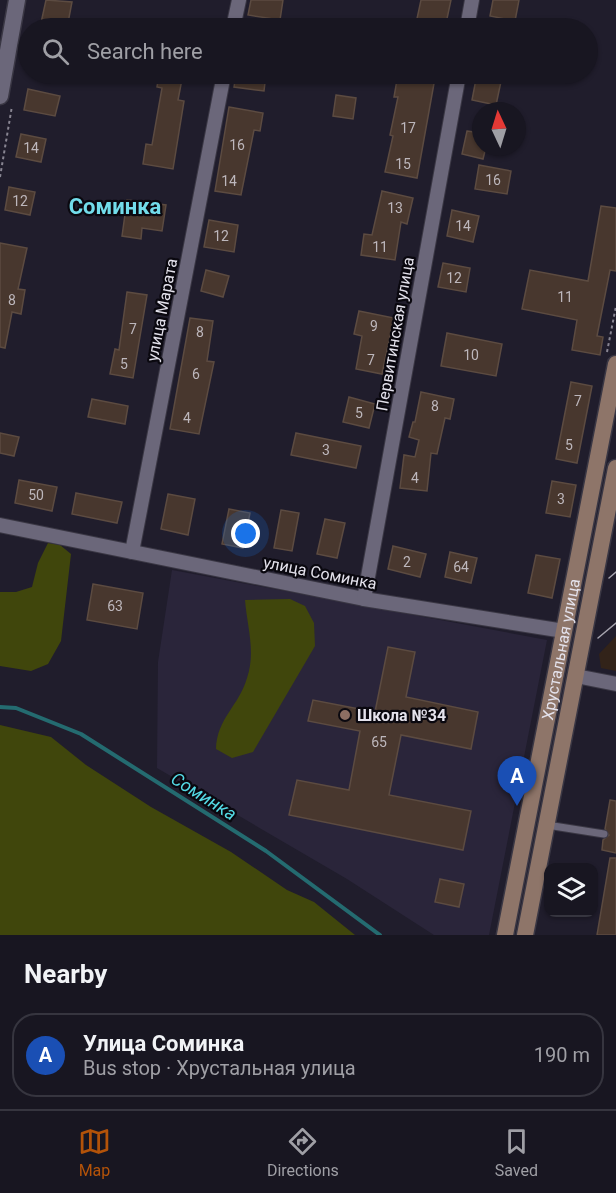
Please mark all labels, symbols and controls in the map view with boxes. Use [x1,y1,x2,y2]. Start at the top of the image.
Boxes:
search box [18,18,598,84]
icon: search [39,35,72,68]
text: Search here [87,39,203,64]
north arrow [472,102,526,156]
house number: 17 [400,120,416,136]
house number: 16 [229,137,245,153]
house number: 14 [23,140,39,156]
house number: 15 [395,156,411,172]
house number: 16 [485,172,501,188]
house number: 14 [221,173,237,189]
house number: 12 [12,193,28,209]
district label: Соминка [69,194,162,219]
house number: 13 [387,200,403,216]
house number: 14 [455,218,471,234]
house number: 12 [213,228,229,244]
house number: 11 [372,239,388,255]
street label: Первитинская улица [372,256,418,412]
street label: улица Марата [143,257,181,363]
house number: 12 [446,270,462,286]
house number: 11 [557,289,573,305]
house number: 8 [8,292,16,308]
house number: 9 [370,318,378,334]
house number: 7 [129,321,137,337]
house number: 8 [196,324,204,340]
house number: 10 [463,347,479,363]
house number: 7 [367,352,375,368]
house number: 5 [120,356,128,372]
house number: 6 [192,366,200,382]
house number: 7 [574,393,582,409]
house number: 8 [431,398,439,414]
house number: 5 [355,405,363,421]
house number: 4 [183,410,191,426]
house number: 5 [565,437,573,453]
house number: 3 [322,442,330,458]
house number: 4 [411,470,419,486]
house number: 50 [28,487,44,503]
house number: 3 [557,491,565,507]
your location [231,519,260,548]
street label: улица Соминка [262,553,378,593]
house number: 2 [403,554,411,570]
house number: 64 [453,559,469,575]
street label: Хрустальная улица [538,577,584,722]
house number: 63 [107,598,123,614]
place label: Школа №34 [357,706,446,725]
marker: Школа №34 [338,708,352,722]
house number: 65 [371,734,387,750]
pin: A [498,756,536,806]
water label: Соминка [167,768,241,824]
map controls [544,863,598,917]
button: layers [544,863,598,917]
text: Nearby [24,959,107,989]
text: Улица Соминка [83,1031,244,1056]
text: A [39,1043,52,1067]
text: 190 m [534,1043,590,1067]
text: Bus stop · Хрустальная улица [83,1056,356,1080]
tab: Map [78,1125,111,1180]
tab: Directions [267,1125,339,1180]
tab: Saved [495,1125,538,1180]

